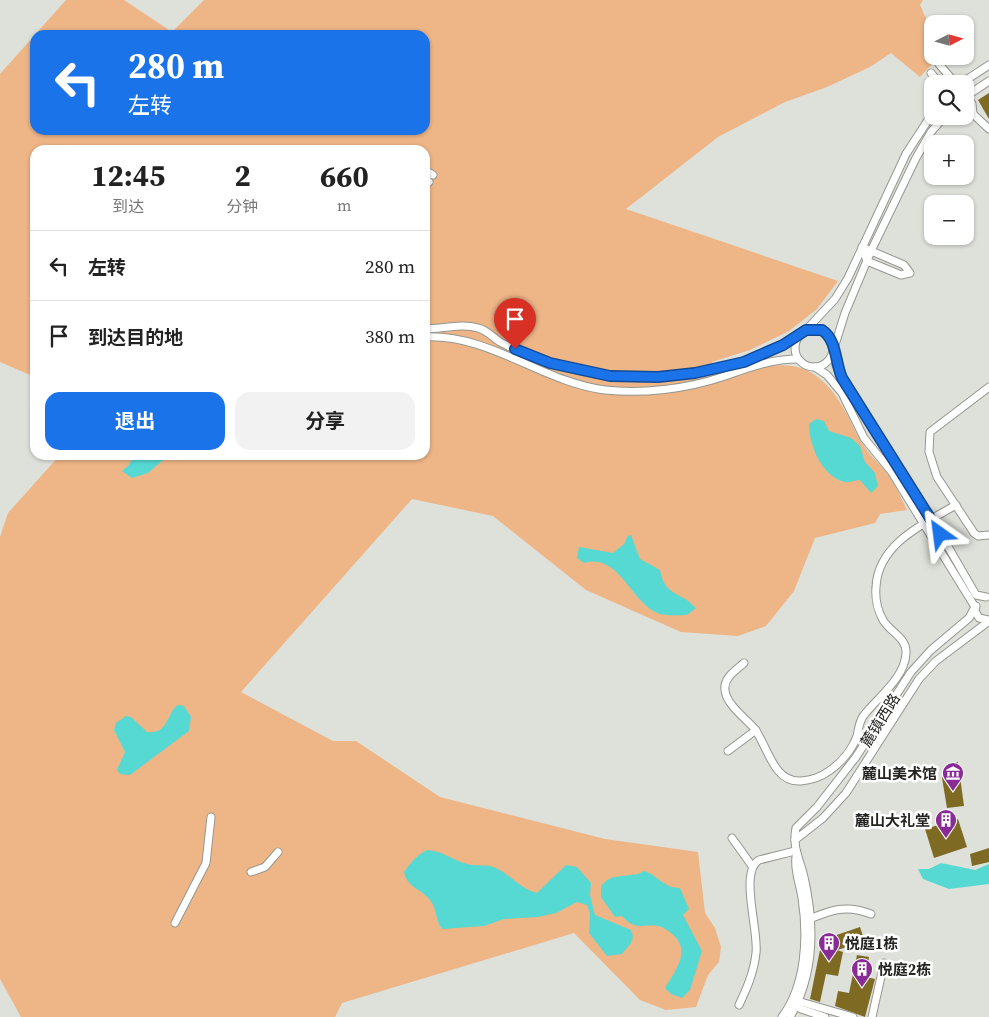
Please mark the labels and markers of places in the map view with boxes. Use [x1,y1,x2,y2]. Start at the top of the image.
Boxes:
pin [494,298,536,349]
museum icon: 麓山美术馆 [941,761,965,792]
place label: 麓山美术馆 [862,763,937,784]
building icon: 麓山大礼堂 [934,808,958,839]
place label: 麓山大礼堂 [855,810,930,831]
building icon: 悦庭1栋 [817,931,841,962]
place label: 悦庭1栋 [845,933,898,954]
building icon: 悦庭2栋 [850,957,874,988]
place label: 悦庭2栋 [878,959,931,980]

